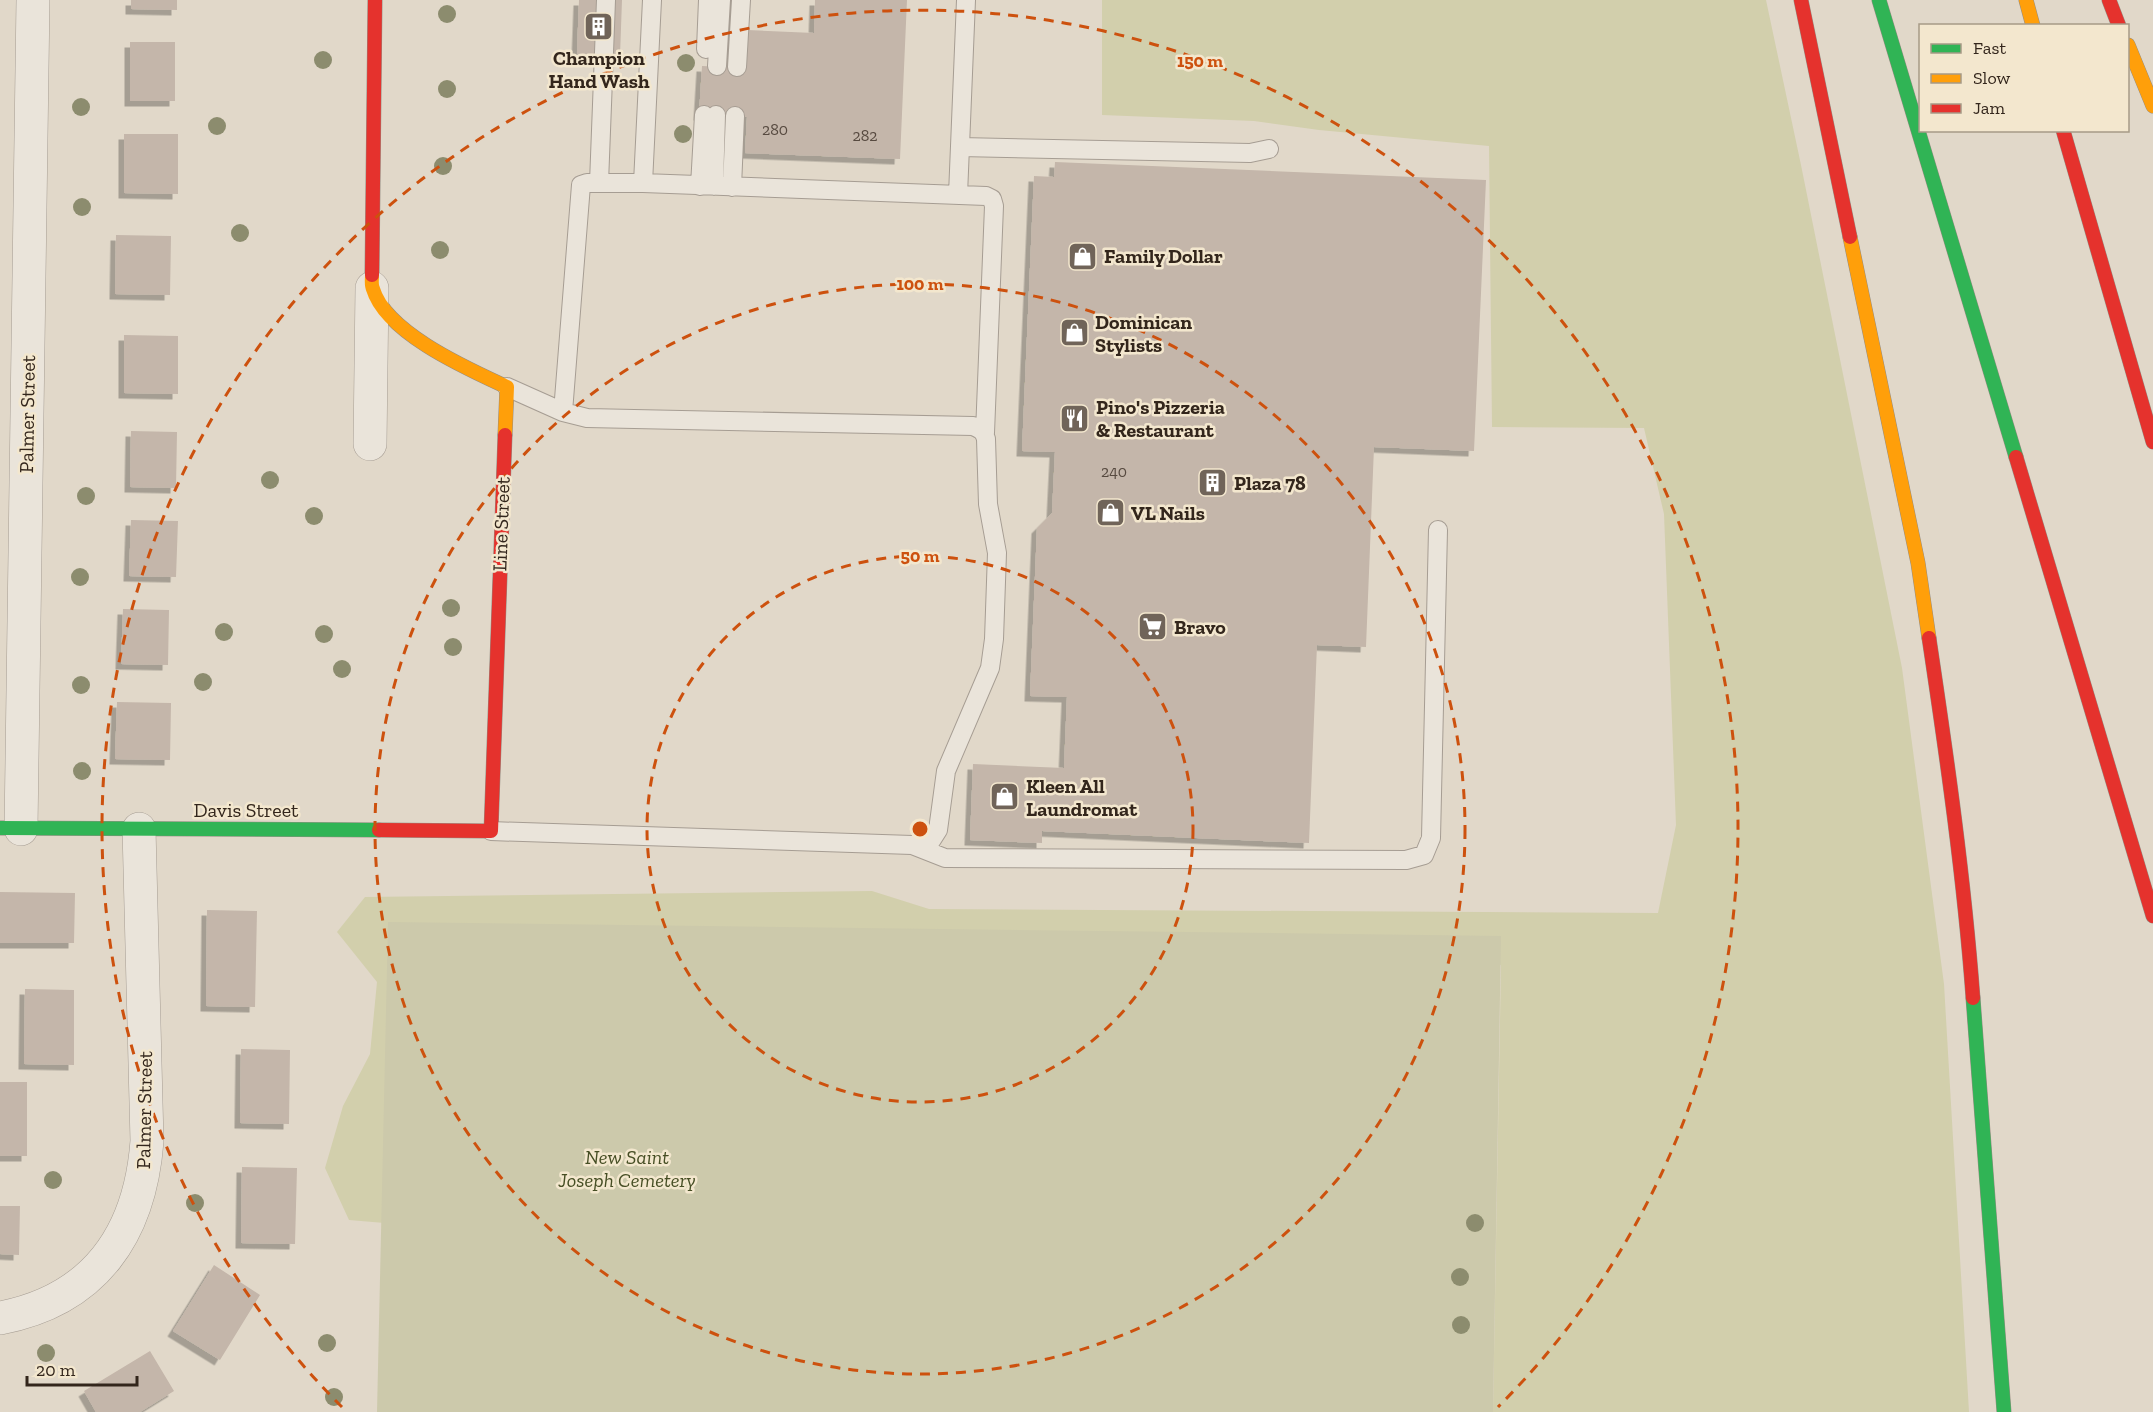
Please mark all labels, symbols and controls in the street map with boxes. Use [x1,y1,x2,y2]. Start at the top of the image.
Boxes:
building icon: Champion Hand Wash [583,11,615,43]
legend [1919,24,2129,132]
text: Fast [1973,37,2006,59]
place label: Champion Hand Wash [548,46,650,93]
text: 150 m [1177,50,1223,72]
text: Slow [1973,67,2010,89]
text: Jam [1973,97,2005,119]
house number: 280 [762,120,788,139]
house number: 282 [852,126,878,145]
shop icon: Family Dollar [1067,240,1099,272]
place label: Family Dollar [1104,244,1223,268]
text: 100 m [896,273,944,295]
place label: Dominican Stylists [1095,310,1192,357]
shop icon: Dominican Stylists [1058,317,1090,349]
street label: Palmer Street [14,354,40,473]
place label: Pino's Pizzeria & Restaurant [1096,395,1225,442]
restaurant icon: Pino's Pizzeria & Restaurant [1059,403,1091,435]
house number: 240 [1101,462,1127,481]
building icon: Plaza 78 [1197,467,1229,499]
place label: Plaza 78 [1234,471,1306,495]
street label: Line Street [487,476,515,572]
shop icon: VL Nails [1094,497,1126,529]
place label: VL Nails [1131,501,1205,525]
text: 50 m [901,545,940,567]
supermarket icon: Bravo [1137,611,1169,643]
place label: Bravo [1174,615,1226,639]
place label: Kleen All Laundromat [1026,774,1138,821]
shop icon: Kleen All Laundromat [989,781,1021,813]
street label: Davis Street [193,798,299,822]
centre of rings [910,819,930,839]
street label: Palmer Street [131,1050,157,1169]
park label: New Saint Joseph Cemetery [557,1145,696,1192]
scale bar [27,1349,136,1387]
text: 20 m [36,1359,76,1381]

